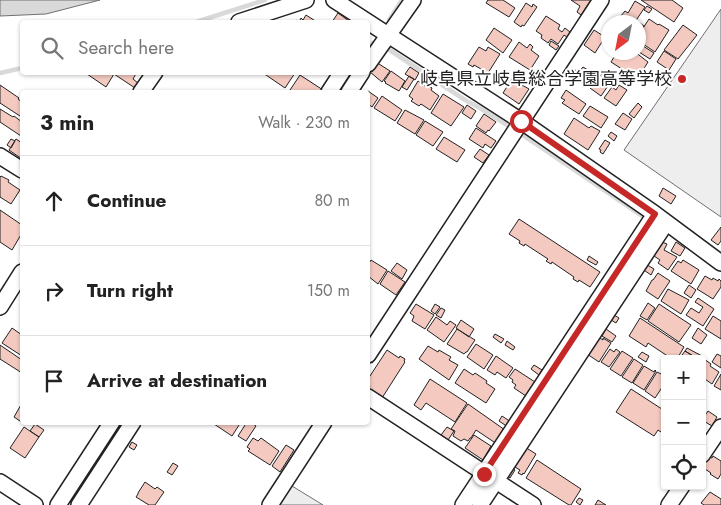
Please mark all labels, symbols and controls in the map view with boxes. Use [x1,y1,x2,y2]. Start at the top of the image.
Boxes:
north arrow [601,15,646,60]
search box [20,20,370,75]
icon: search [38,34,66,62]
text: Search here [78,34,174,61]
place label: 岐阜県立岐阜総合学園高等学校 [420,66,672,92]
marker: 岐阜県立岐阜総合学園高等学校 [676,73,688,85]
text: 3 min [40,108,94,138]
route start [510,110,533,133]
text: Walk · 230 m [258,111,350,134]
icon: ahead [40,187,68,215]
text: Continue [87,187,166,214]
text: 80 m [314,189,350,212]
icon: right [40,277,68,305]
text: Turn right [87,277,173,304]
text: 150 m [307,279,350,302]
map controls [661,355,706,490]
button: + [661,355,706,400]
icon: arrive [40,367,68,395]
text: Arrive at destination [87,367,267,394]
button: − [661,400,706,445]
button: locate [661,445,706,490]
route end [473,463,496,486]

